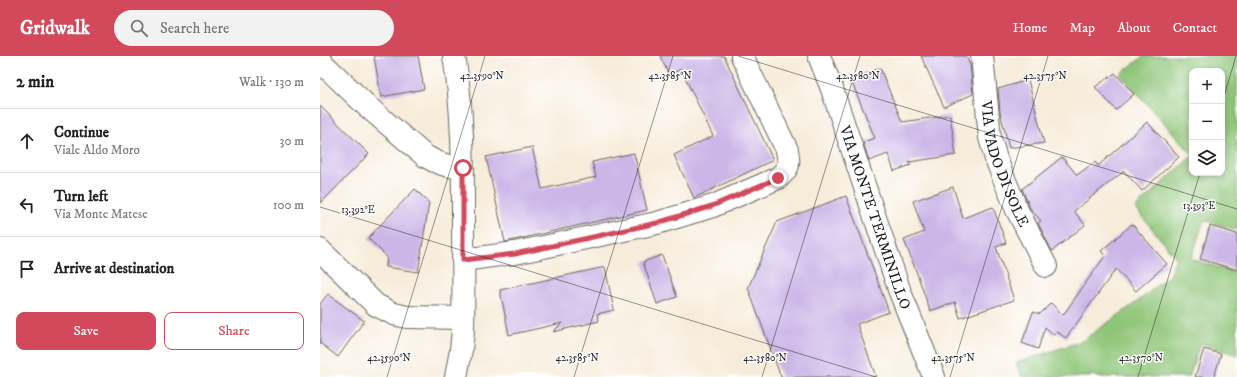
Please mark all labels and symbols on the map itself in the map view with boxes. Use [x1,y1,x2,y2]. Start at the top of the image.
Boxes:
text: 42.3590°N [460,70,504,82]
text: 42.3585°N [648,70,692,82]
text: 42.3580°N [836,70,880,82]
text: 42.3575°N [1023,70,1067,82]
street label: VIA VADO DI SOLE [977,99,1034,230]
street label: VIA MONTE TERMINILLO [835,122,915,312]
route start [454,159,472,177]
route end [769,169,787,187]
text: 13.393°E [1183,200,1215,212]
text: 13.392°E [341,204,375,216]
text: 42.3590°N [367,352,411,364]
text: 42.3585°N [555,352,599,364]
text: 42.3580°N [743,352,787,364]
text: 42.3575°N [931,352,975,364]
text: 42.3570°N [1119,352,1163,364]

